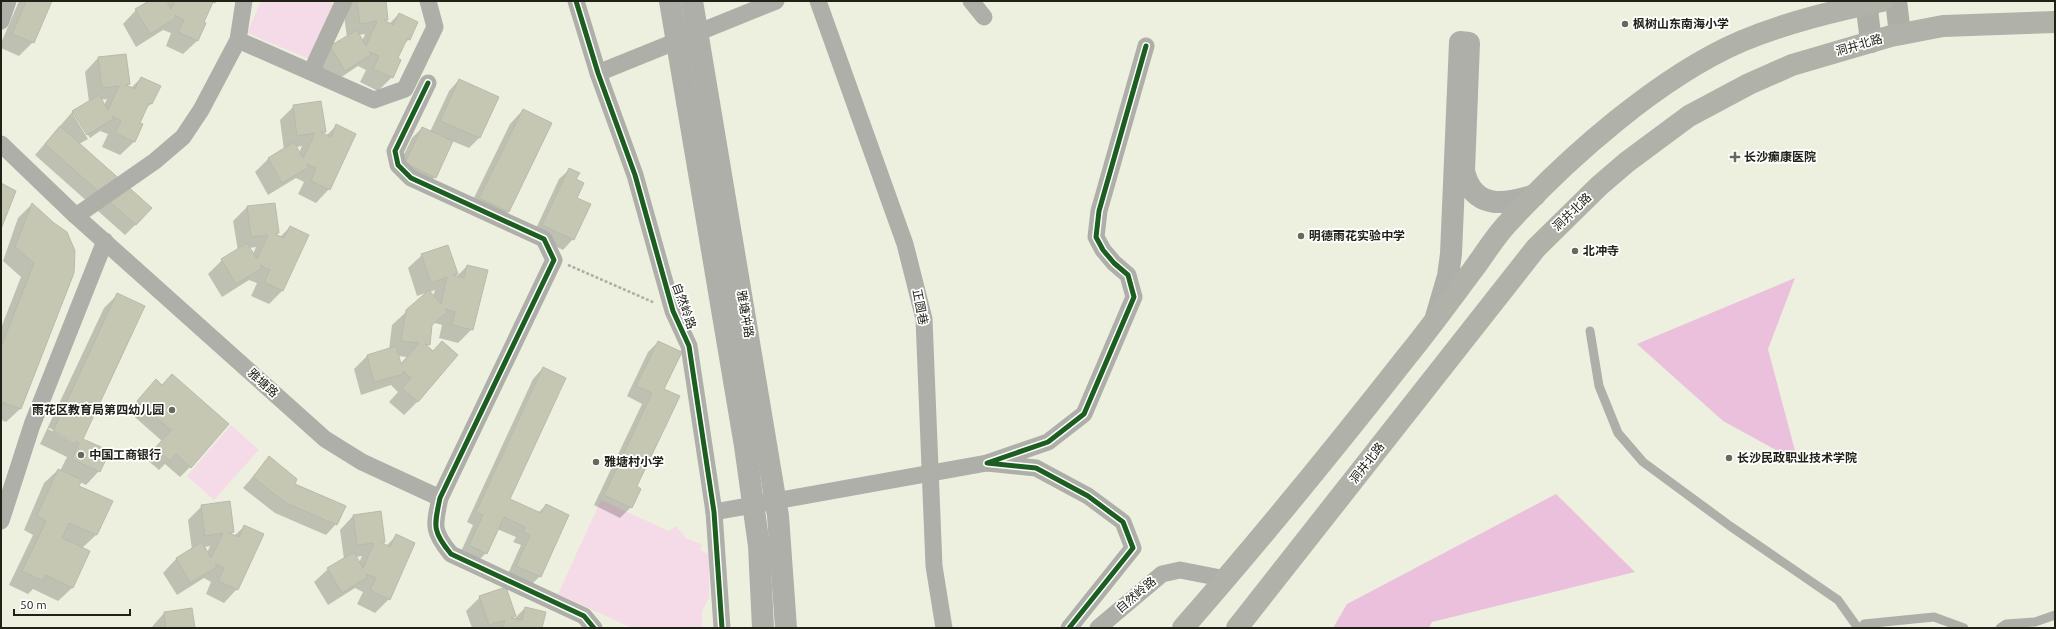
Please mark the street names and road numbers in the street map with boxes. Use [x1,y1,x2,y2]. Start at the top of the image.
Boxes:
street label: 洞井北路 [1834,32,1884,57]
street label: 洞井北路 [1550,190,1593,233]
street label: 自然岭路 [670,281,699,331]
street label: 正圆巷 [911,288,930,326]
street label: 雅塘冲路 [735,289,756,339]
street label: 雅塘路 [246,366,281,400]
street label: 洞井北路 [1347,440,1387,486]
street label: 自然岭路 [1113,574,1158,615]

